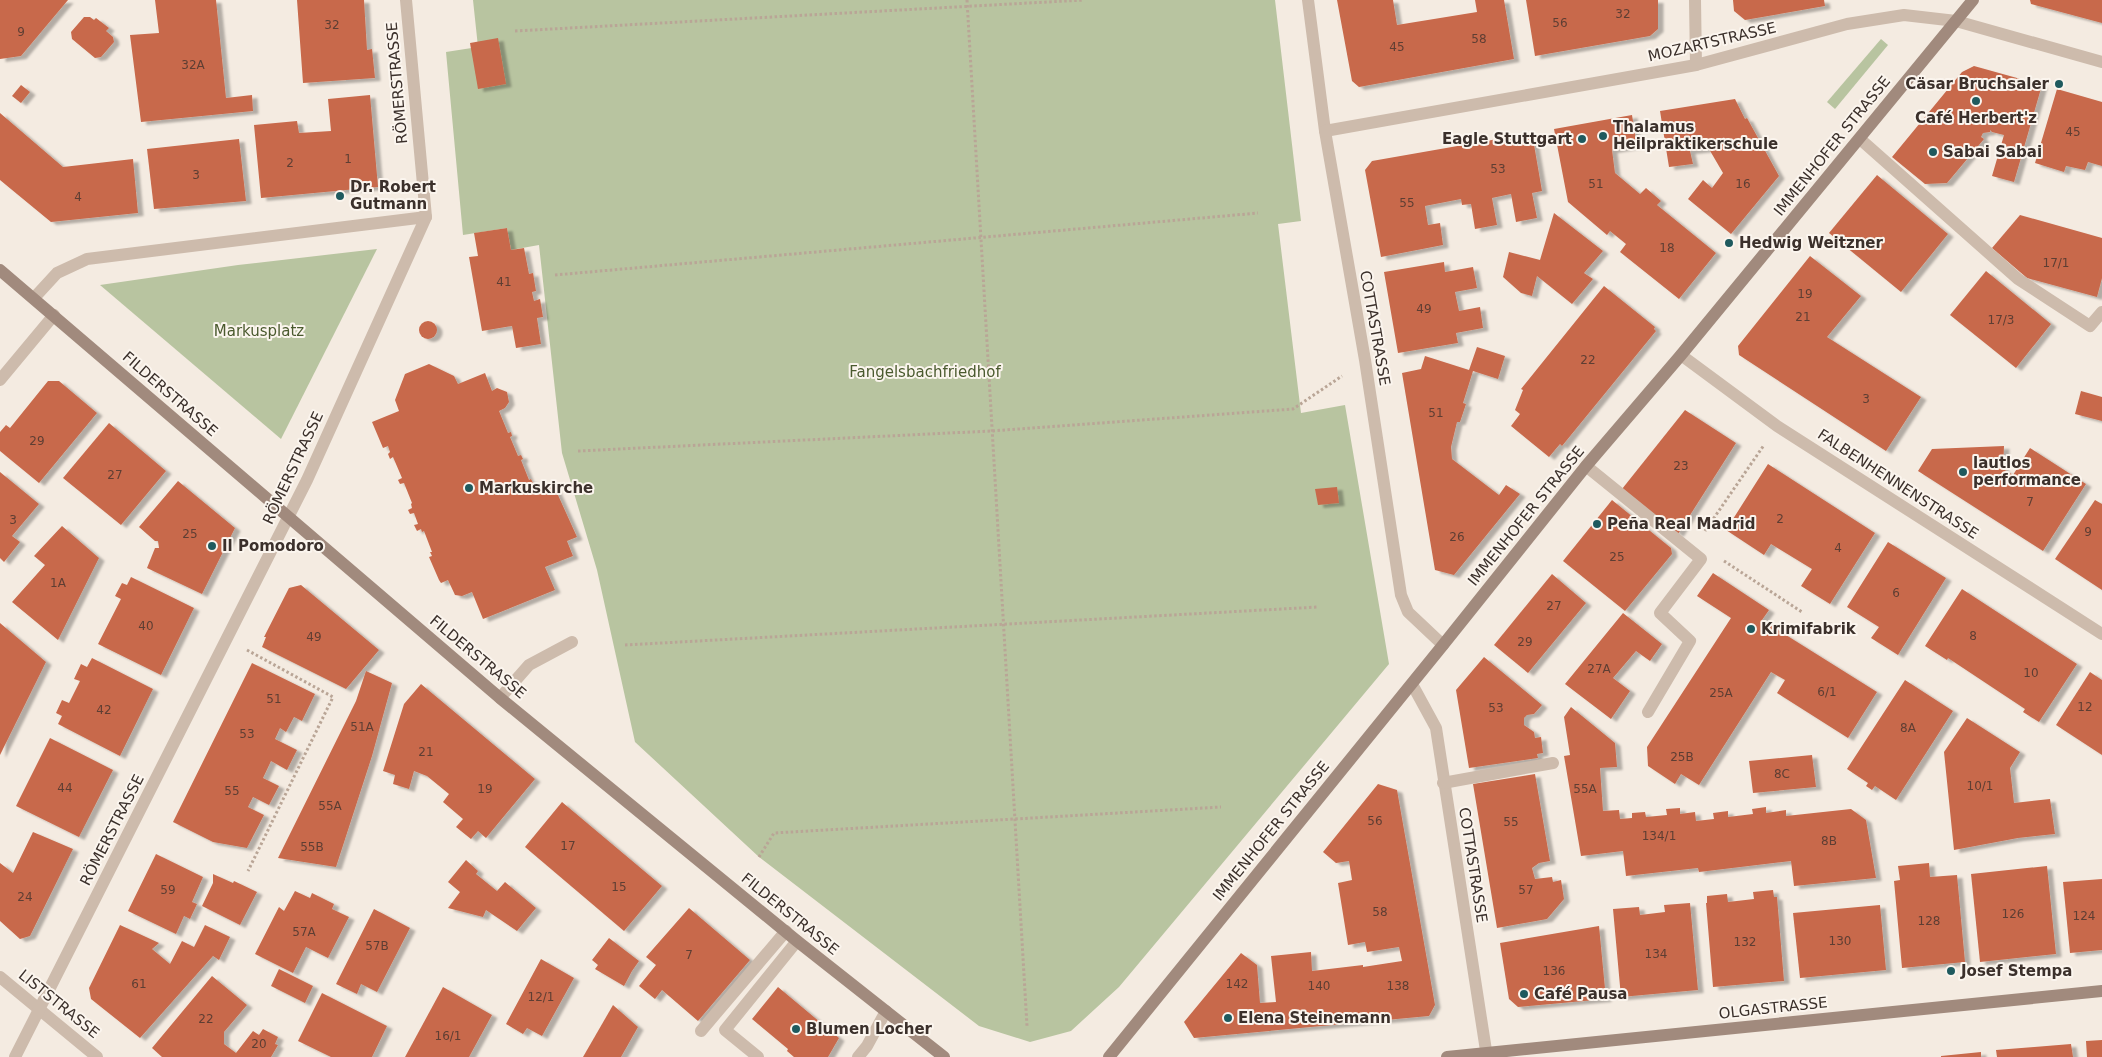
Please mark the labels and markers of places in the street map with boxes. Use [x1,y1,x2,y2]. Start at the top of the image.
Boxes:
place label: Cäsar Bruchsaler [1905,75,2050,93]
marker: Cäsar Bruchsaler [2053,78,2065,90]
marker: Café Herbert'z [1970,95,1982,107]
place label: Café Herbert'z [1915,109,2037,127]
place label: Thalamus Heilpraktikerschule [1613,118,1778,153]
place label: Eagle Stuttgart [1442,130,1572,148]
marker: Thalamus Heilpraktikerschule [1597,130,1609,142]
marker: Eagle Stuttgart [1576,133,1588,145]
place label: Sabai Sabai [1943,143,2042,161]
marker: Sabai Sabai [1927,146,1939,158]
place label: Dr. Robert Gutmann [350,178,436,213]
marker: Dr. Robert Gutmann [334,190,346,202]
place label: Hedwig Weitzner [1739,234,1884,252]
marker: Hedwig Weitzner [1723,237,1735,249]
place label: lautlos performance [1973,454,2081,489]
marker: lautlos performance [1957,466,1969,478]
place label: Markuskirche [479,479,593,497]
marker: Markuskirche [463,482,475,494]
place label: Peña Real Madrid [1607,515,1755,533]
marker: Peña Real Madrid [1591,518,1603,530]
place label: Il Pomodoro [222,537,324,555]
marker: Il Pomodoro [206,540,218,552]
place label: Krimifabrik [1761,620,1857,638]
marker: Krimifabrik [1745,623,1757,635]
place label: Josef Stempa [1960,962,2072,980]
marker: Josef Stempa [1945,965,1957,977]
place label: Café Pausa [1534,985,1628,1003]
marker: Café Pausa [1518,988,1530,1000]
place label: Elena Steinemann [1238,1009,1391,1027]
marker: Elena Steinemann [1222,1012,1234,1024]
place label: Blumen Locher [806,1020,933,1038]
marker: Blumen Locher [790,1023,802,1035]

